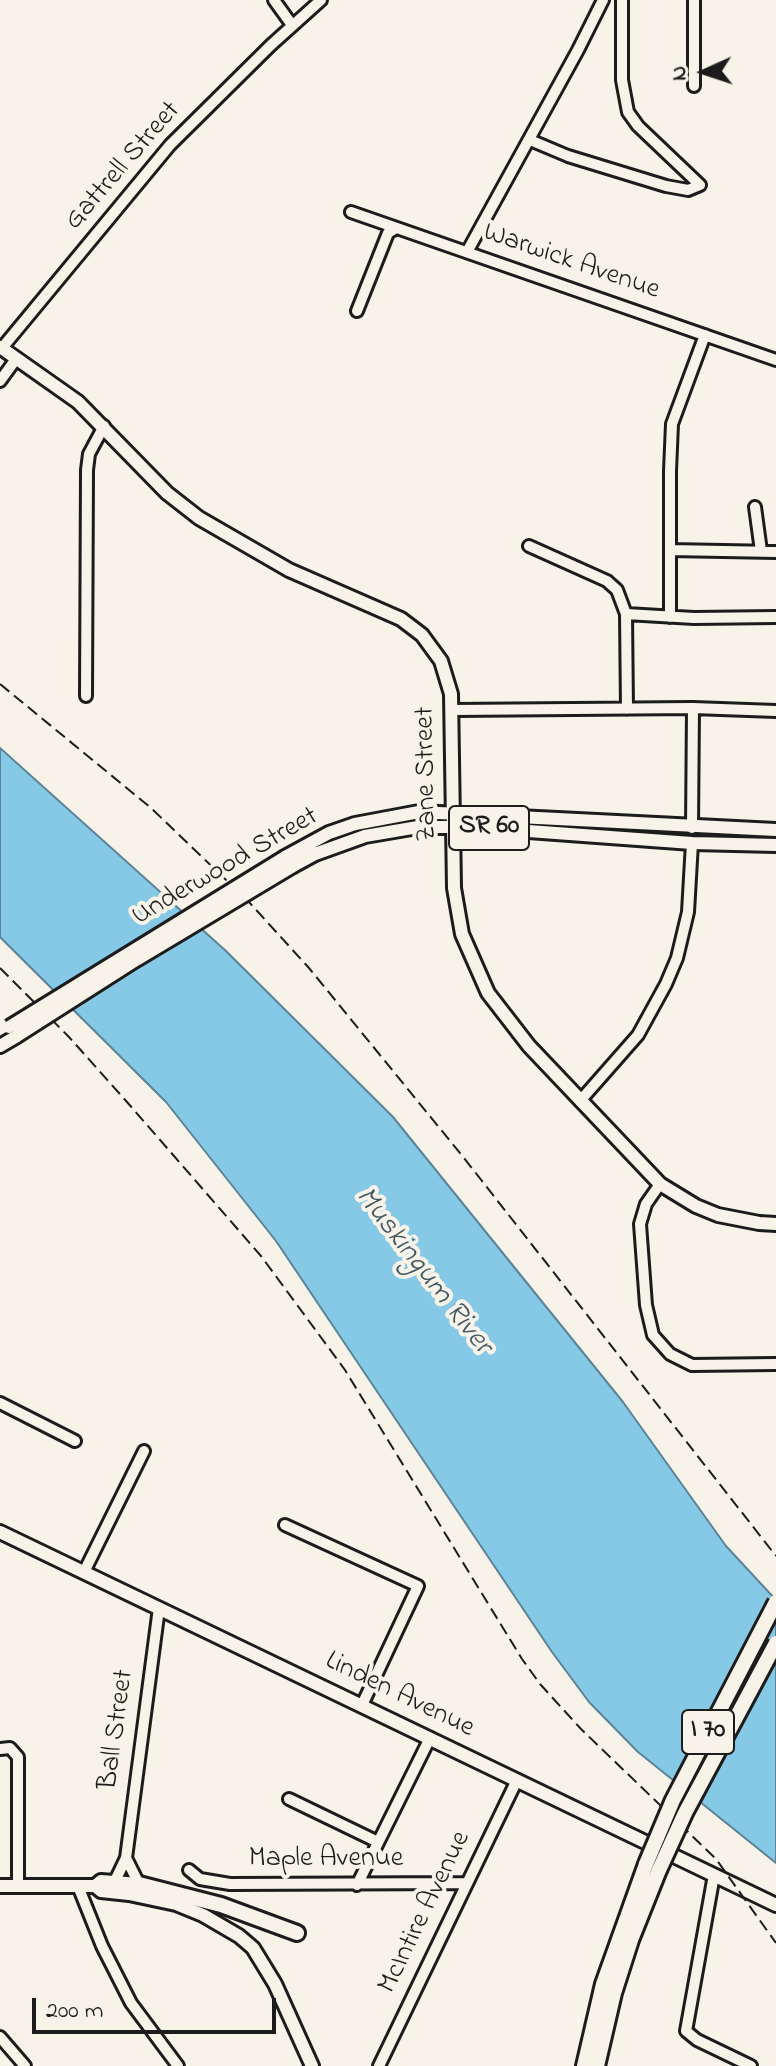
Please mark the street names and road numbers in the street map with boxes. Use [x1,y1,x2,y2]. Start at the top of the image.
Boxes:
street label: Gattrell Street [59,96,189,238]
street label: Warwick Avenue [478,217,664,309]
street label: Zane Street [410,706,446,842]
street label: Underwood Street [127,801,325,935]
road number: SR 60 [449,806,529,850]
street label: Linden Avenue [319,1645,479,1747]
street label: Ball Street [93,1668,143,1792]
road number: I 70 [682,1710,734,1754]
street label: McIntire Avenue [372,1826,480,2000]
street label: Maple Avenue [249,1843,403,1877]

